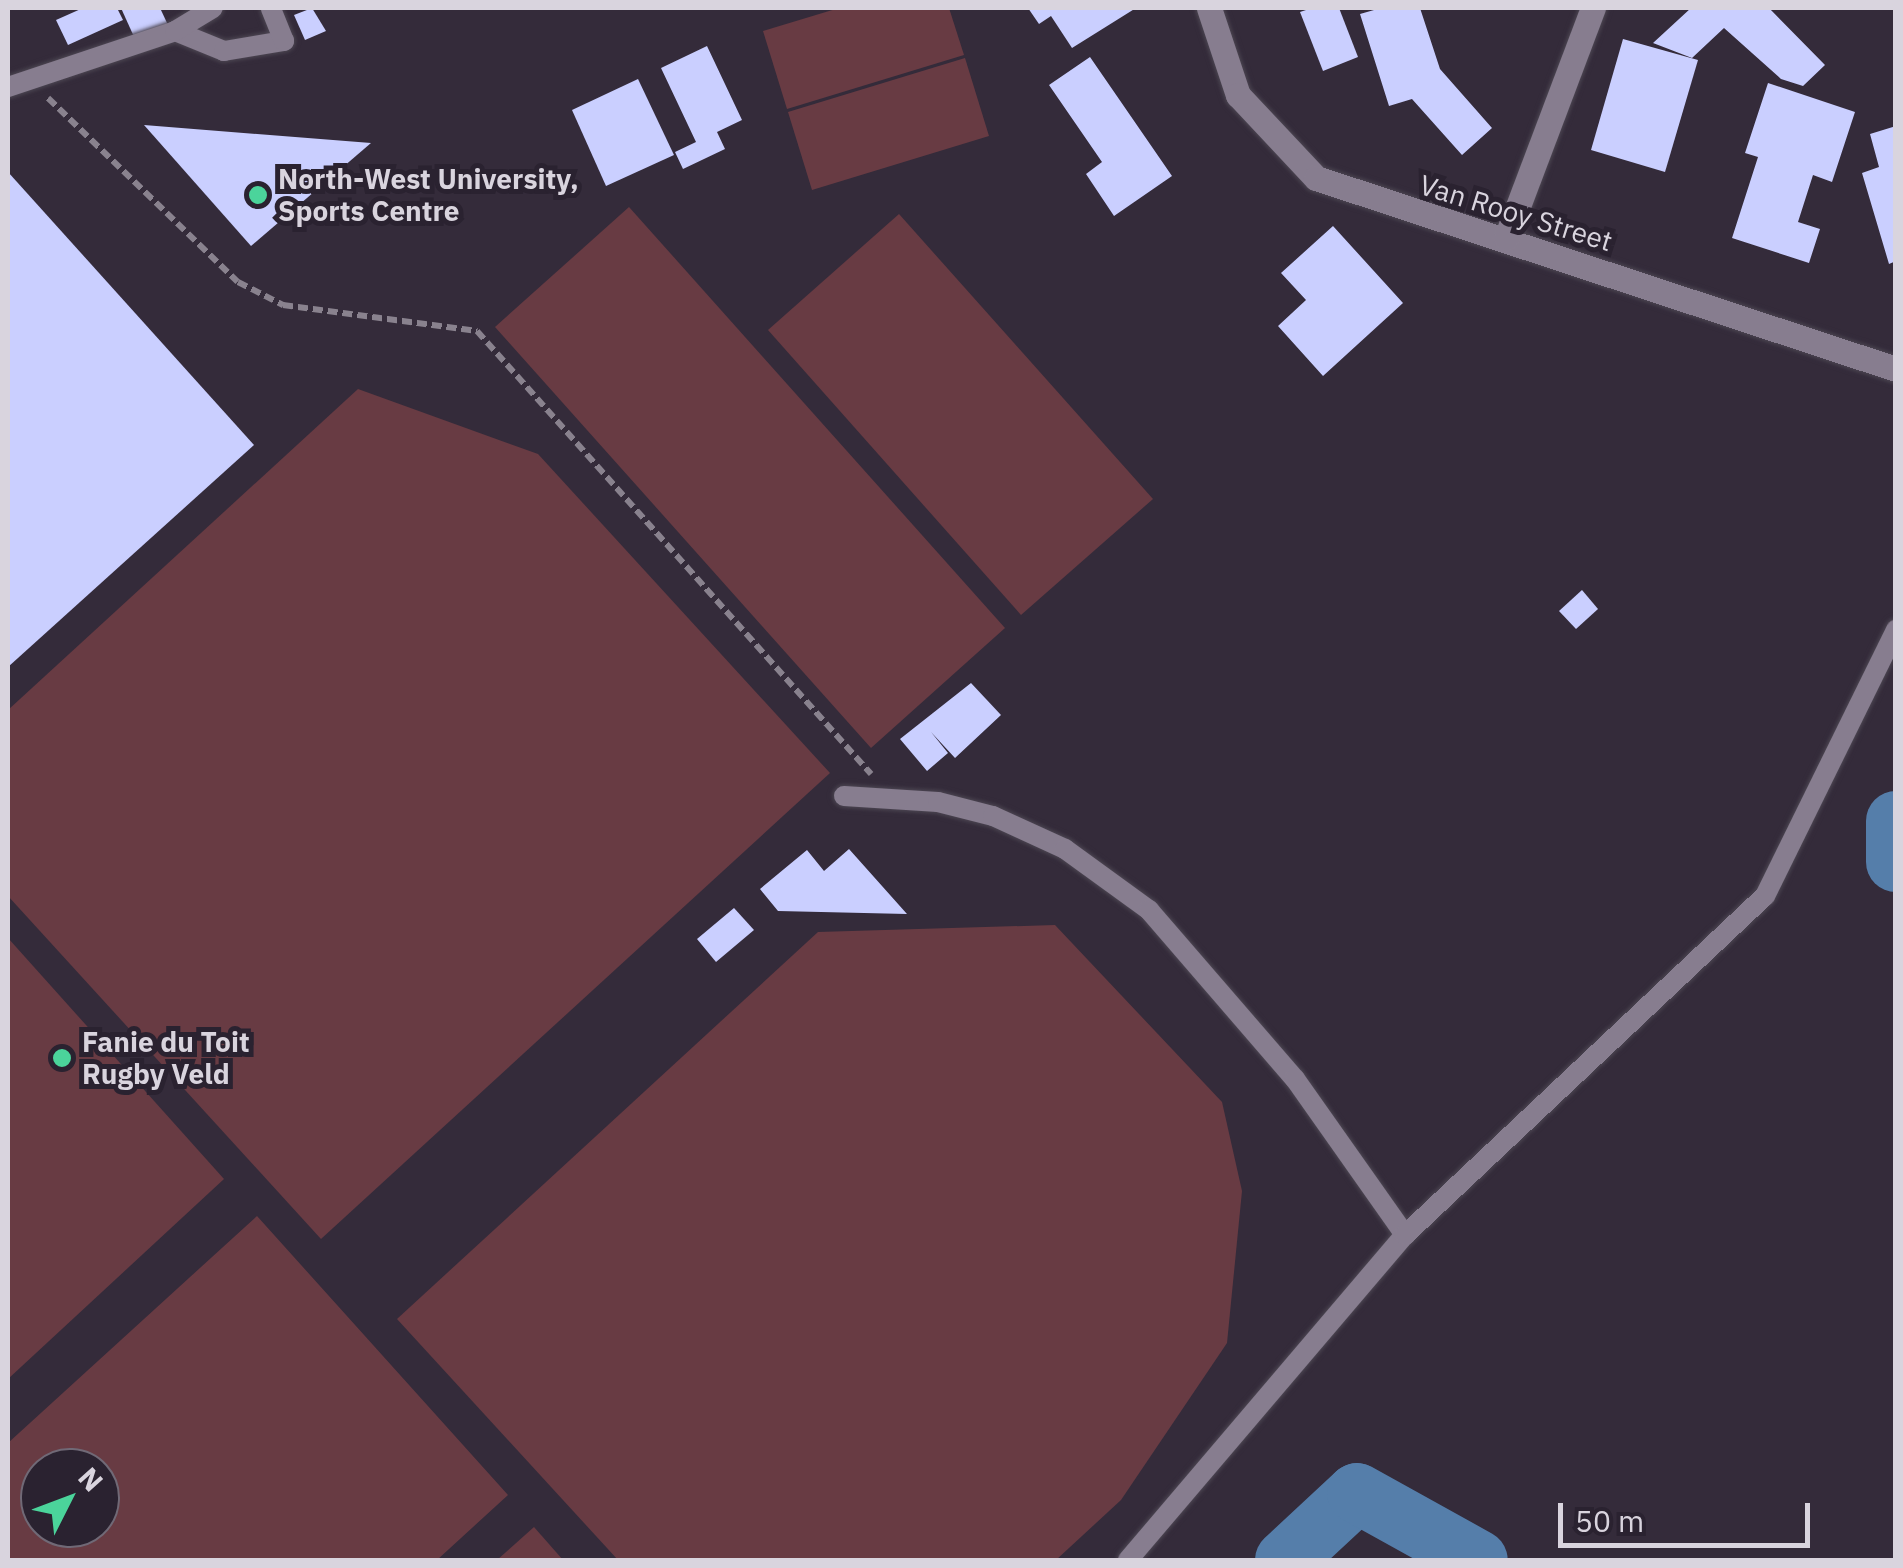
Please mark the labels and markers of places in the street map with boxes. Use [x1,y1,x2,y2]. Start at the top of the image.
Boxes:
place label: North-West University, Sports Centre [278,162,579,228]
marker: North-West University, Sports Centre [247,184,269,206]
place label: Fanie du Toit Rugby Veld [82,1025,250,1091]
marker: Fanie du Toit Rugby Veld [51,1047,73,1069]

